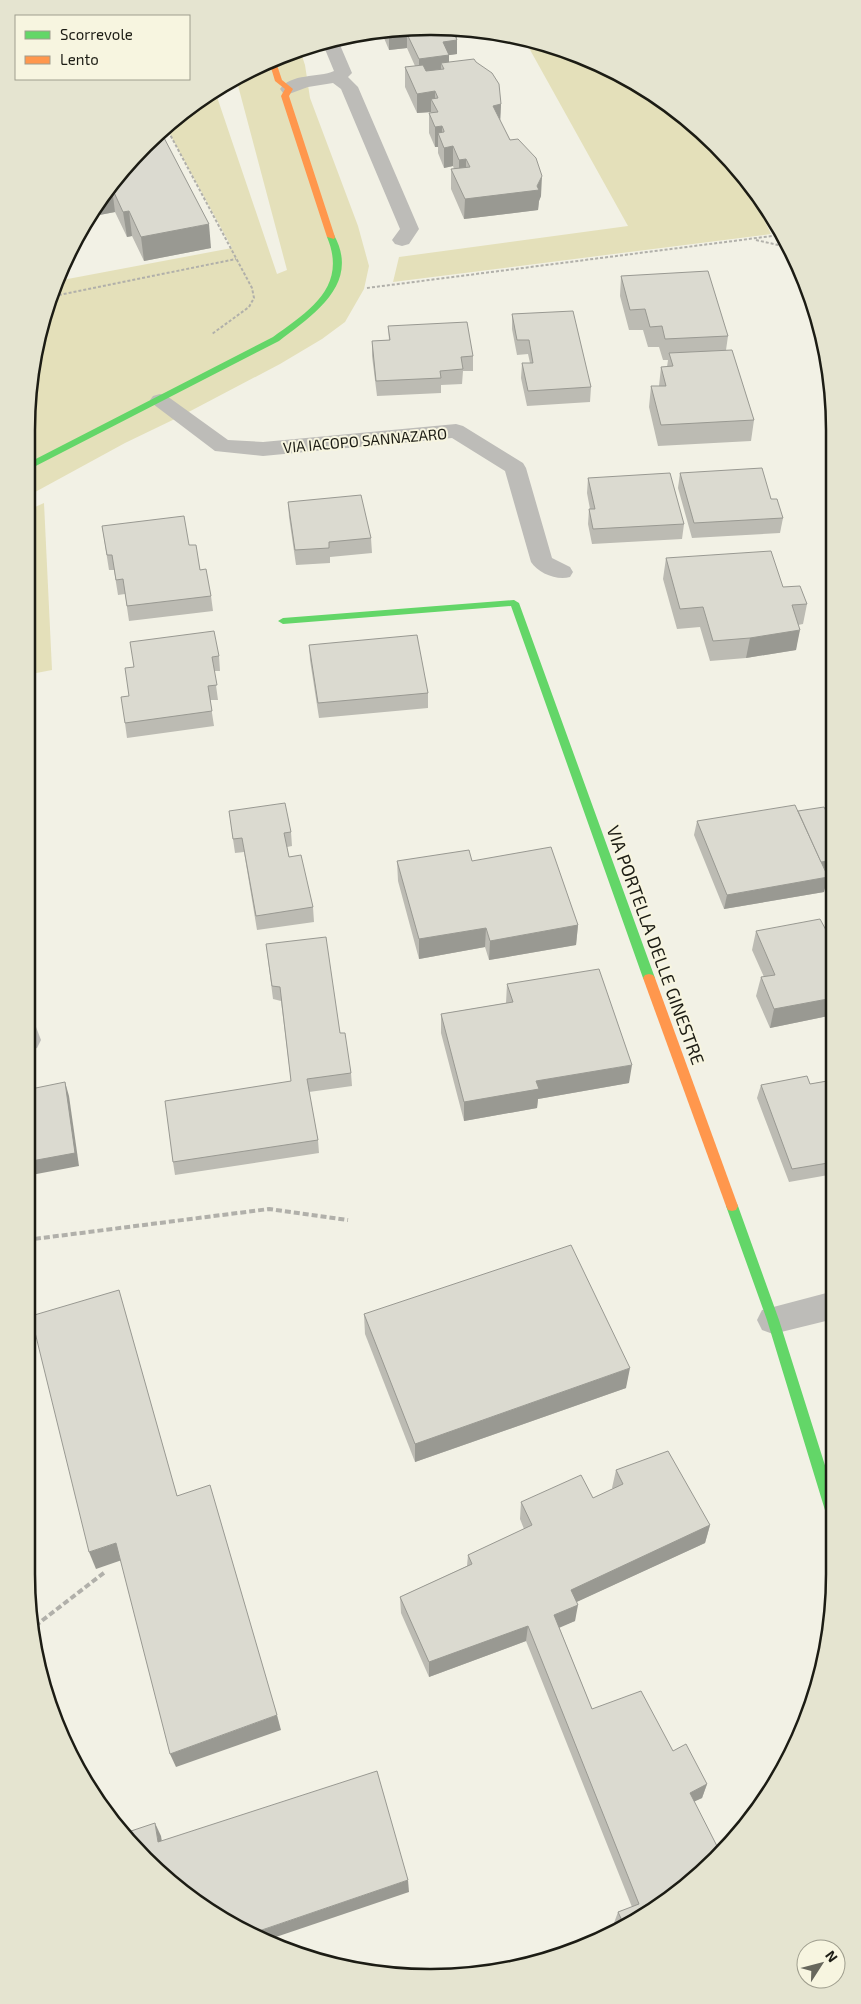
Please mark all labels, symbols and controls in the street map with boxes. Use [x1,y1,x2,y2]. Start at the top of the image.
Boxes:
legend [15,15,190,80]
text: Scorrevole [60,25,133,43]
text: Lento [60,50,99,68]
street label: VIA IACOPO SANNAZARO [282,424,448,456]
street label: VIA PORTELLA DELLE GINESTRE [602,822,710,1068]
north arrow [796,1939,846,1989]
text: N [822,1947,842,1965]

